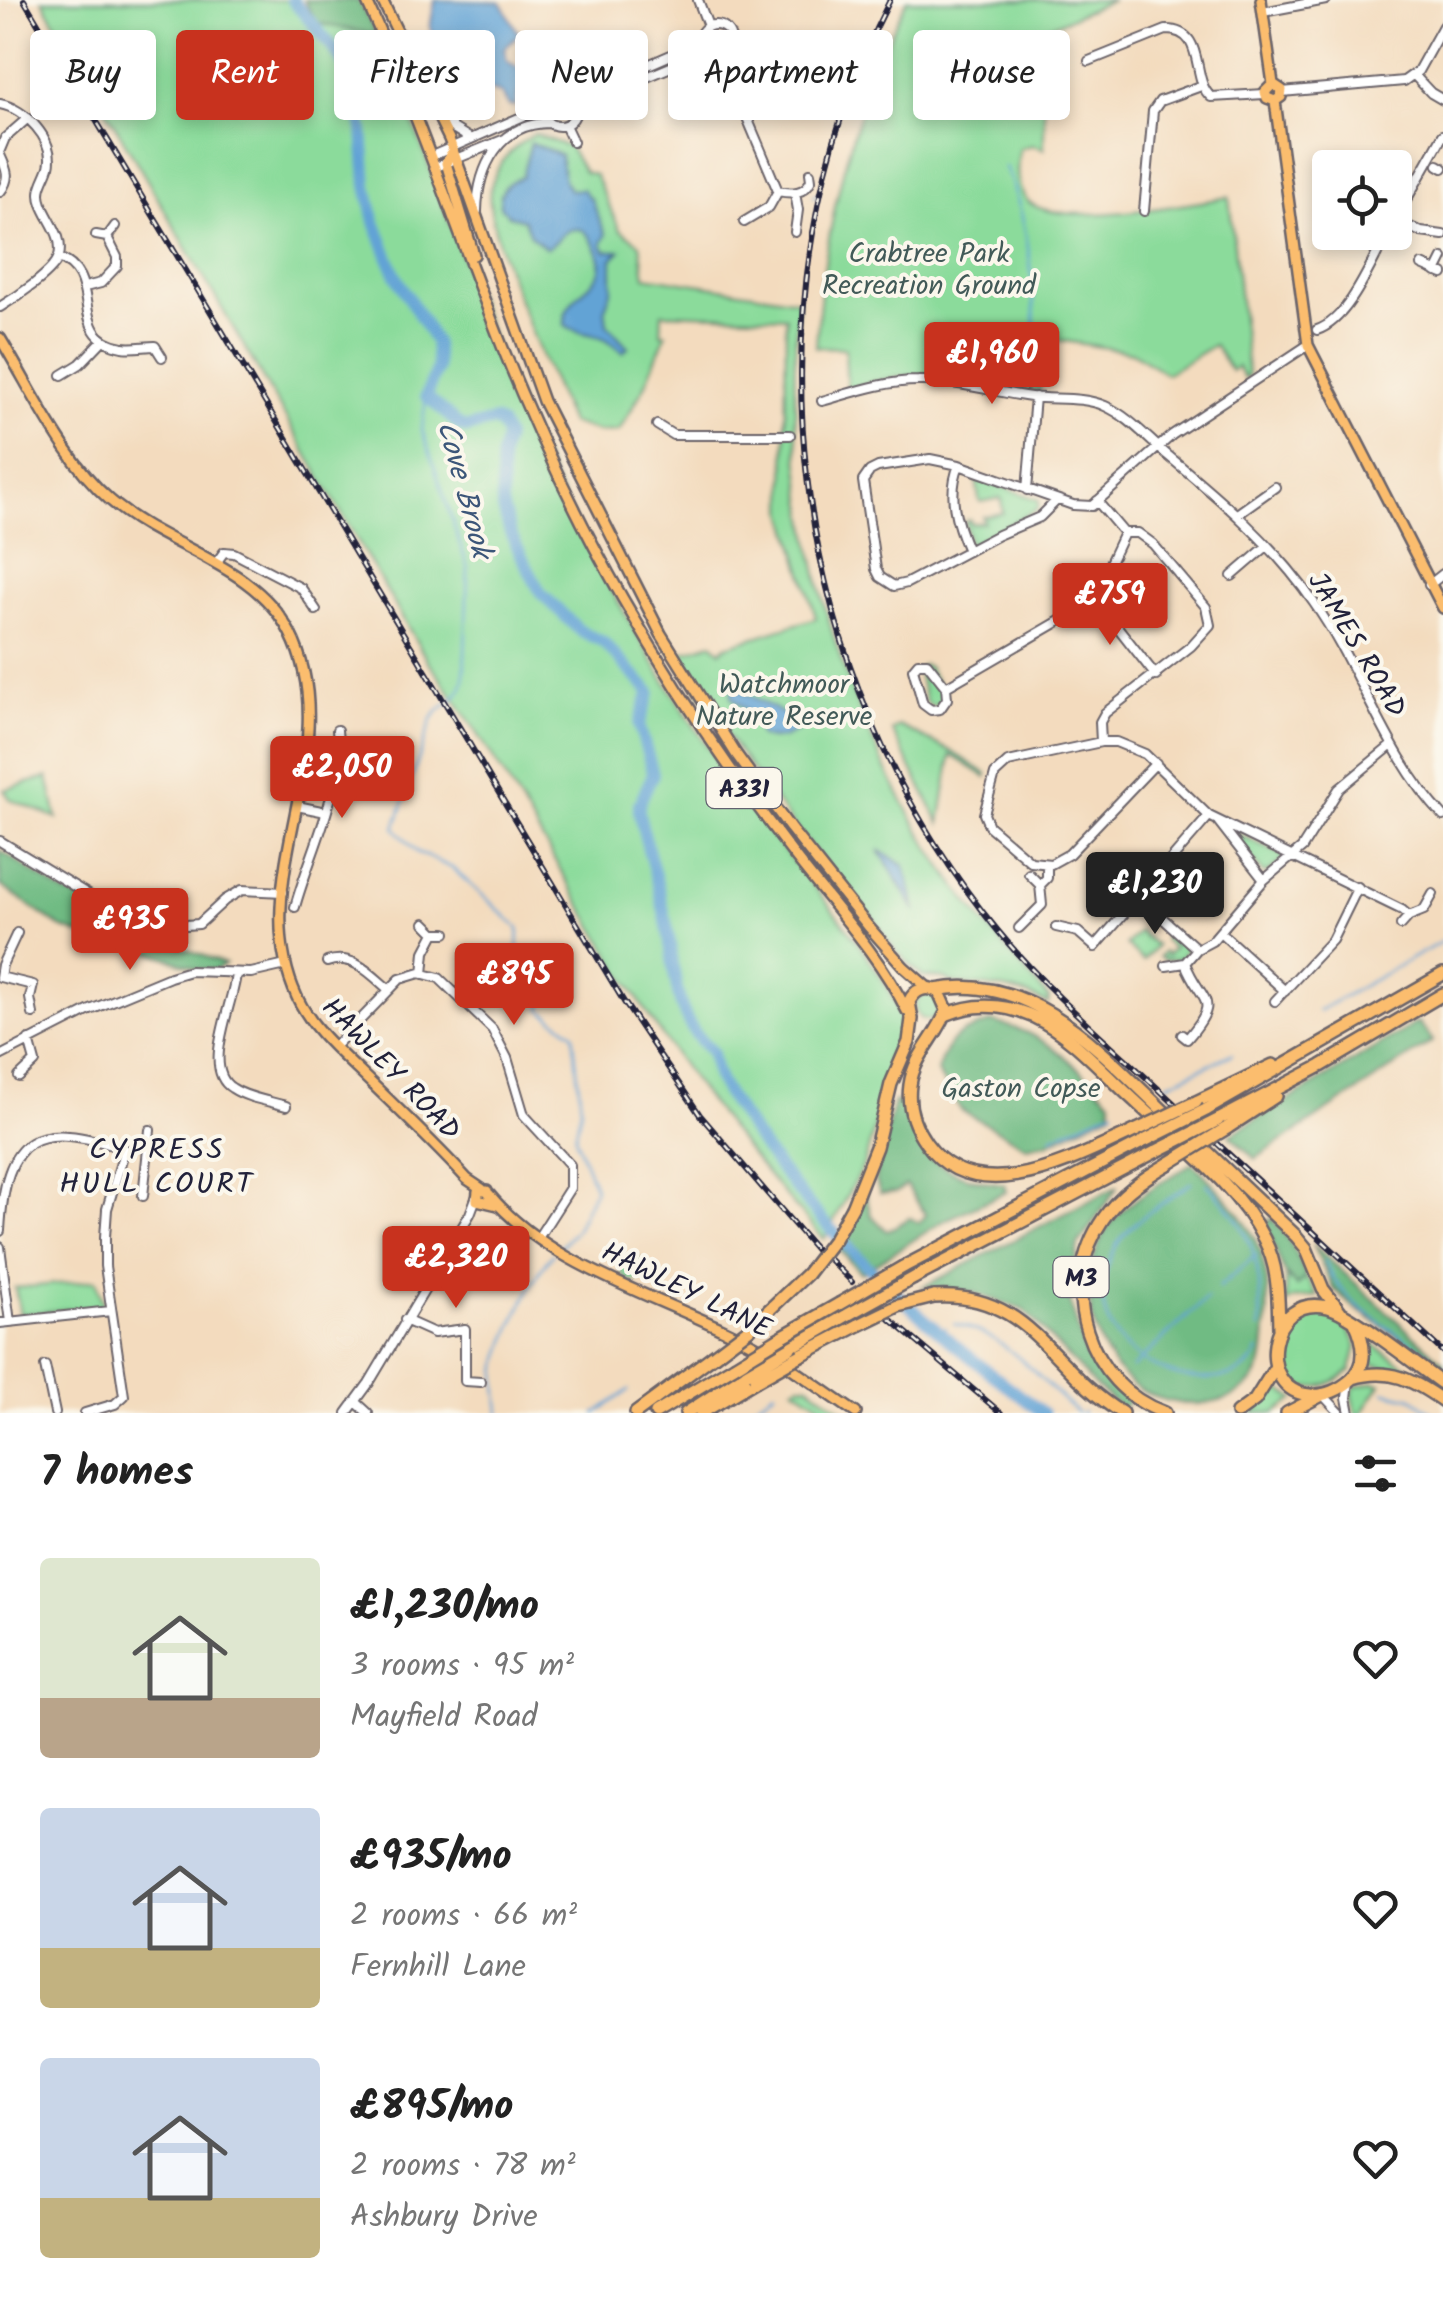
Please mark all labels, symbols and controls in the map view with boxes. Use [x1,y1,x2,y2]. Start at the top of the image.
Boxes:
chip: Buy [30,30,156,120]
chip: Rent [176,30,314,120]
chip: Filters [334,30,495,120]
chip: New [515,30,648,120]
chip: Apartment [668,30,893,120]
chip: House [913,30,1070,120]
map controls [1312,150,1412,250]
button: locate [1312,150,1412,250]
park label: Crabtree Park Recreation Ground [822,232,1037,309]
pin: £1,960 [911,322,1073,407]
text: £1,960 [946,329,1038,380]
water label: Cove Brook [422,416,505,567]
pin: £759 [1051,563,1169,648]
street label: JAMES ROAD [1295,564,1417,727]
text: £759 [1075,570,1145,621]
park label: Watchmoor Nature Reserve [696,663,873,740]
pin: £2,050 [261,736,423,821]
text: £2,050 [292,743,392,794]
road number: A331 [706,768,782,808]
pin: £1,230 [1074,852,1236,937]
text: £1,230 [1108,859,1202,910]
pin: £935 [71,888,189,973]
text: £935 [93,895,167,946]
pin: £895 [455,943,573,1028]
text: £895 [477,950,551,1001]
street label: HAWLEY ROAD [310,987,471,1152]
park label: Gaston Copse [941,1067,1101,1112]
district label: CYPRESS HULL COURT [59,1127,255,1209]
pin: £2,320 [375,1226,537,1311]
street label: HAWLEY LANE [593,1231,779,1352]
text: £2,320 [404,1233,508,1284]
road number: M3 [1054,1257,1108,1297]
text: 7 homes [40,1440,193,1507]
icon: filters [1348,1446,1403,1501]
text: £1,230/mo [350,1574,539,1641]
icon: home [120,1598,240,1718]
icon: heart [1348,1631,1403,1686]
text: 3 rooms · 95 m² [350,1641,574,1692]
text: Mayfield Road [350,1692,537,1743]
text: £935/mo [350,1824,512,1891]
icon: home [120,1848,240,1968]
icon: heart [1348,1881,1403,1936]
text: 2 rooms · 66 m² [350,1891,577,1942]
text: Fernhill Lane [350,1942,526,1993]
text: £895/mo [350,2074,513,2141]
icon: home [120,2098,240,2218]
icon: heart [1348,2131,1403,2186]
text: 2 rooms · 78 m² [350,2141,576,2192]
text: Ashbury Drive [350,2192,538,2243]

